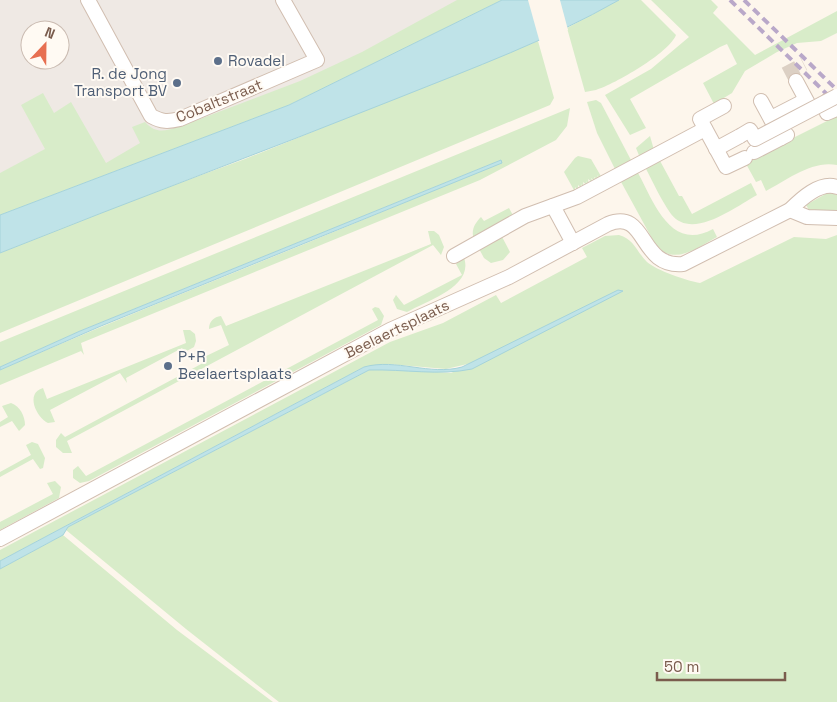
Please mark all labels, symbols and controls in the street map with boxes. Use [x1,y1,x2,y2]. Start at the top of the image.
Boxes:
north arrow [20,20,70,70]
text: N [42,23,58,43]
place label: Rovadel [228,51,285,70]
marker: Rovadel [212,55,224,67]
place label: R. de Jong Transport BV [74,64,167,100]
street label: Cobaltstraat [173,75,265,126]
marker: R. de Jong Transport BV [171,77,183,89]
street label: Beelaertsplaats [341,295,452,362]
place label: P+R Beelaertsplaats [178,347,292,383]
marker: P+R Beelaertsplaats [162,360,174,372]
scale bar [657,650,784,682]
text: 50 m [664,657,699,676]

